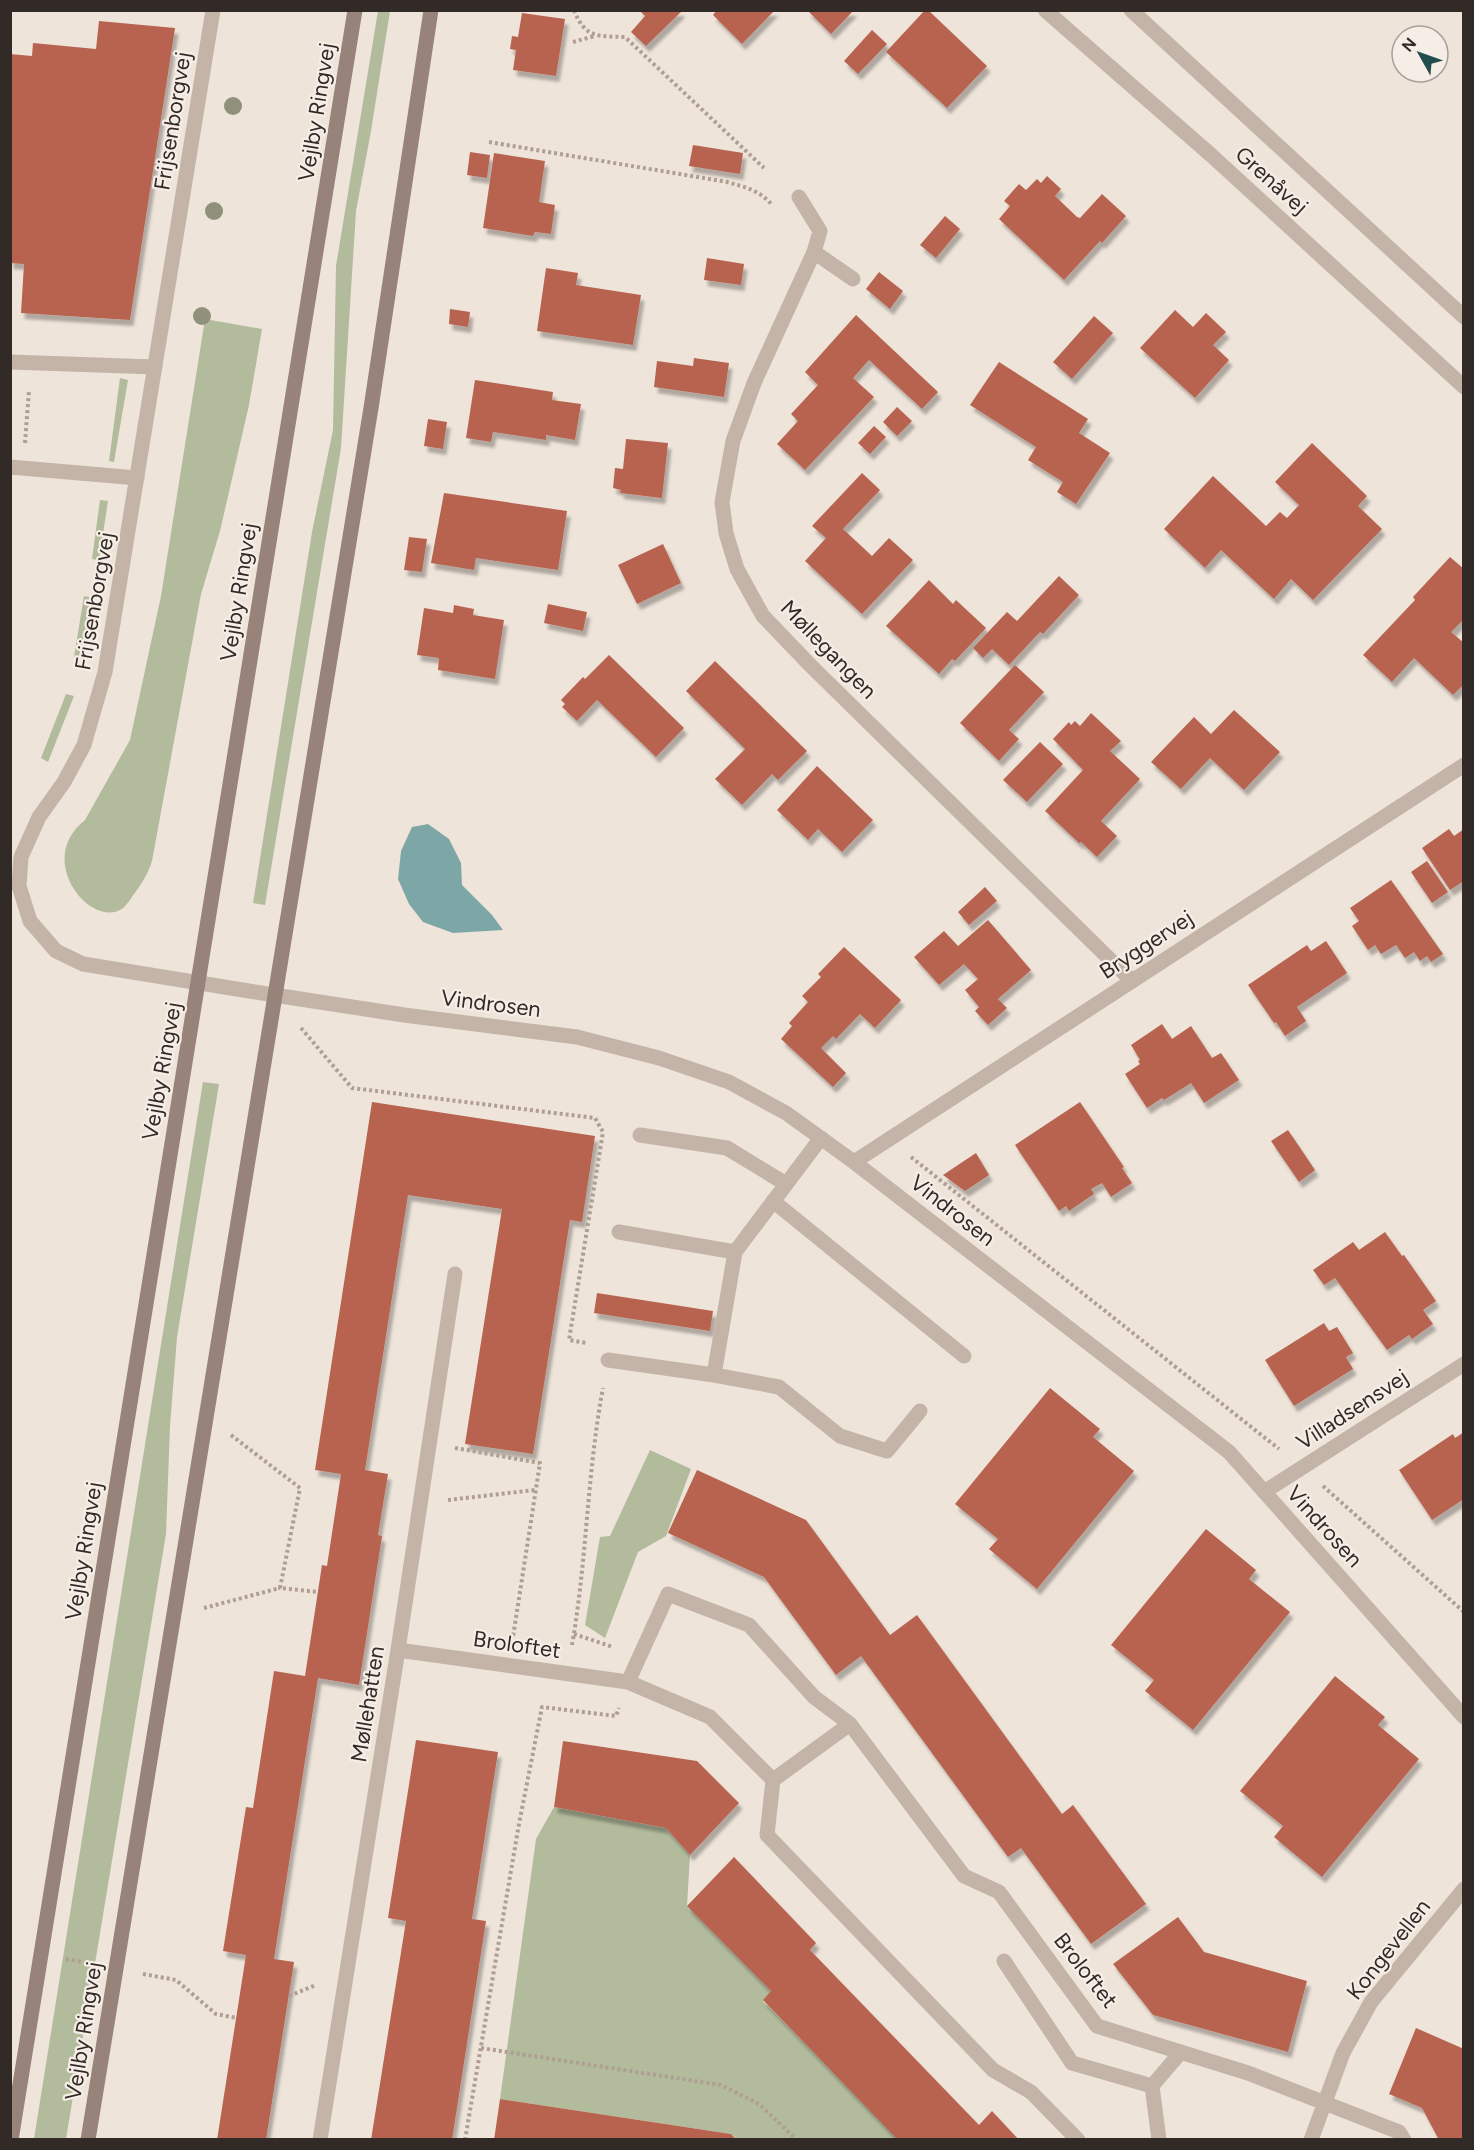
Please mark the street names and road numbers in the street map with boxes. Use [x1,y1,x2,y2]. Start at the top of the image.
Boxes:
street label: Vejlby Ringvej [292,41,341,183]
street label: Frijsenborgvej [148,50,197,192]
street label: Grenåvej [1230,141,1314,220]
street label: Vejlby Ringvej [214,521,263,663]
street label: Frijsenborgvej [69,530,120,672]
street label: Møllegangen [775,594,882,704]
street label: Bryggervej [1094,904,1198,985]
street label: Vindrosen [440,984,542,1023]
street label: Vejlby Ringvej [136,1000,187,1142]
street label: Vindrosen [905,1169,1001,1252]
street label: Villadsensvej [1291,1363,1413,1456]
street label: Vejlby Ringvej [59,1480,108,1622]
street label: Vindrosen [1281,1480,1368,1573]
street label: Broloftet [472,1625,562,1664]
street label: Møllehatten [345,1644,390,1764]
street label: Kongevellen [1341,1894,1436,2005]
street label: Broloftet [1048,1927,1123,2013]
street label: Vejlby Ringvej [59,1960,108,2102]

